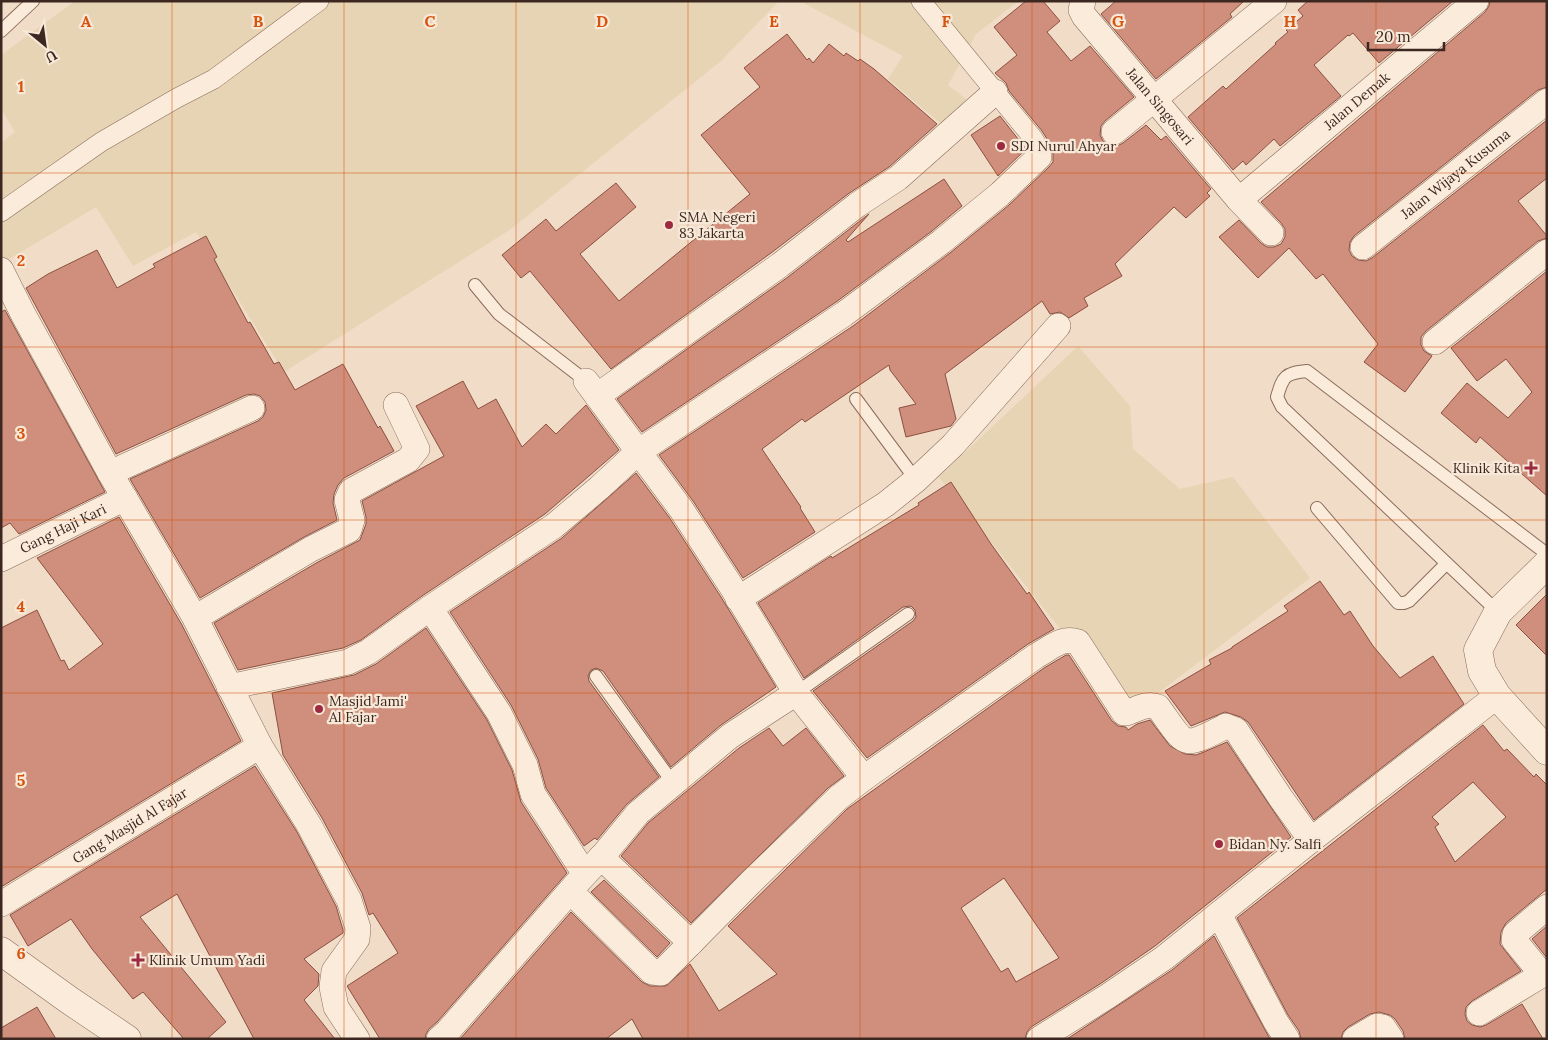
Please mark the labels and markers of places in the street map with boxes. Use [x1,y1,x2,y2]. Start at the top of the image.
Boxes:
place label: SDI Nurul Ahyar [1011,137,1116,155]
marker: SDI Nurul Ahyar [995,140,1007,152]
place label: SMA Negeri 83 Jakarta [679,208,756,242]
marker: SMA Negeri 83 Jakarta [663,219,675,231]
place label: Klinik Kita [1453,459,1520,477]
marker: Klinik Kita [1524,461,1538,475]
place label: Masjid Jami' Al Fajar [328,692,407,726]
marker: Masjid Jami' Al Fajar [313,703,325,715]
place label: Bidan Ny. Salfi [1229,835,1322,853]
marker: Bidan Ny. Salfi [1213,838,1225,850]
place label: Klinik Umum Yadi [149,951,265,969]
marker: Klinik Umum Yadi [131,953,145,967]

